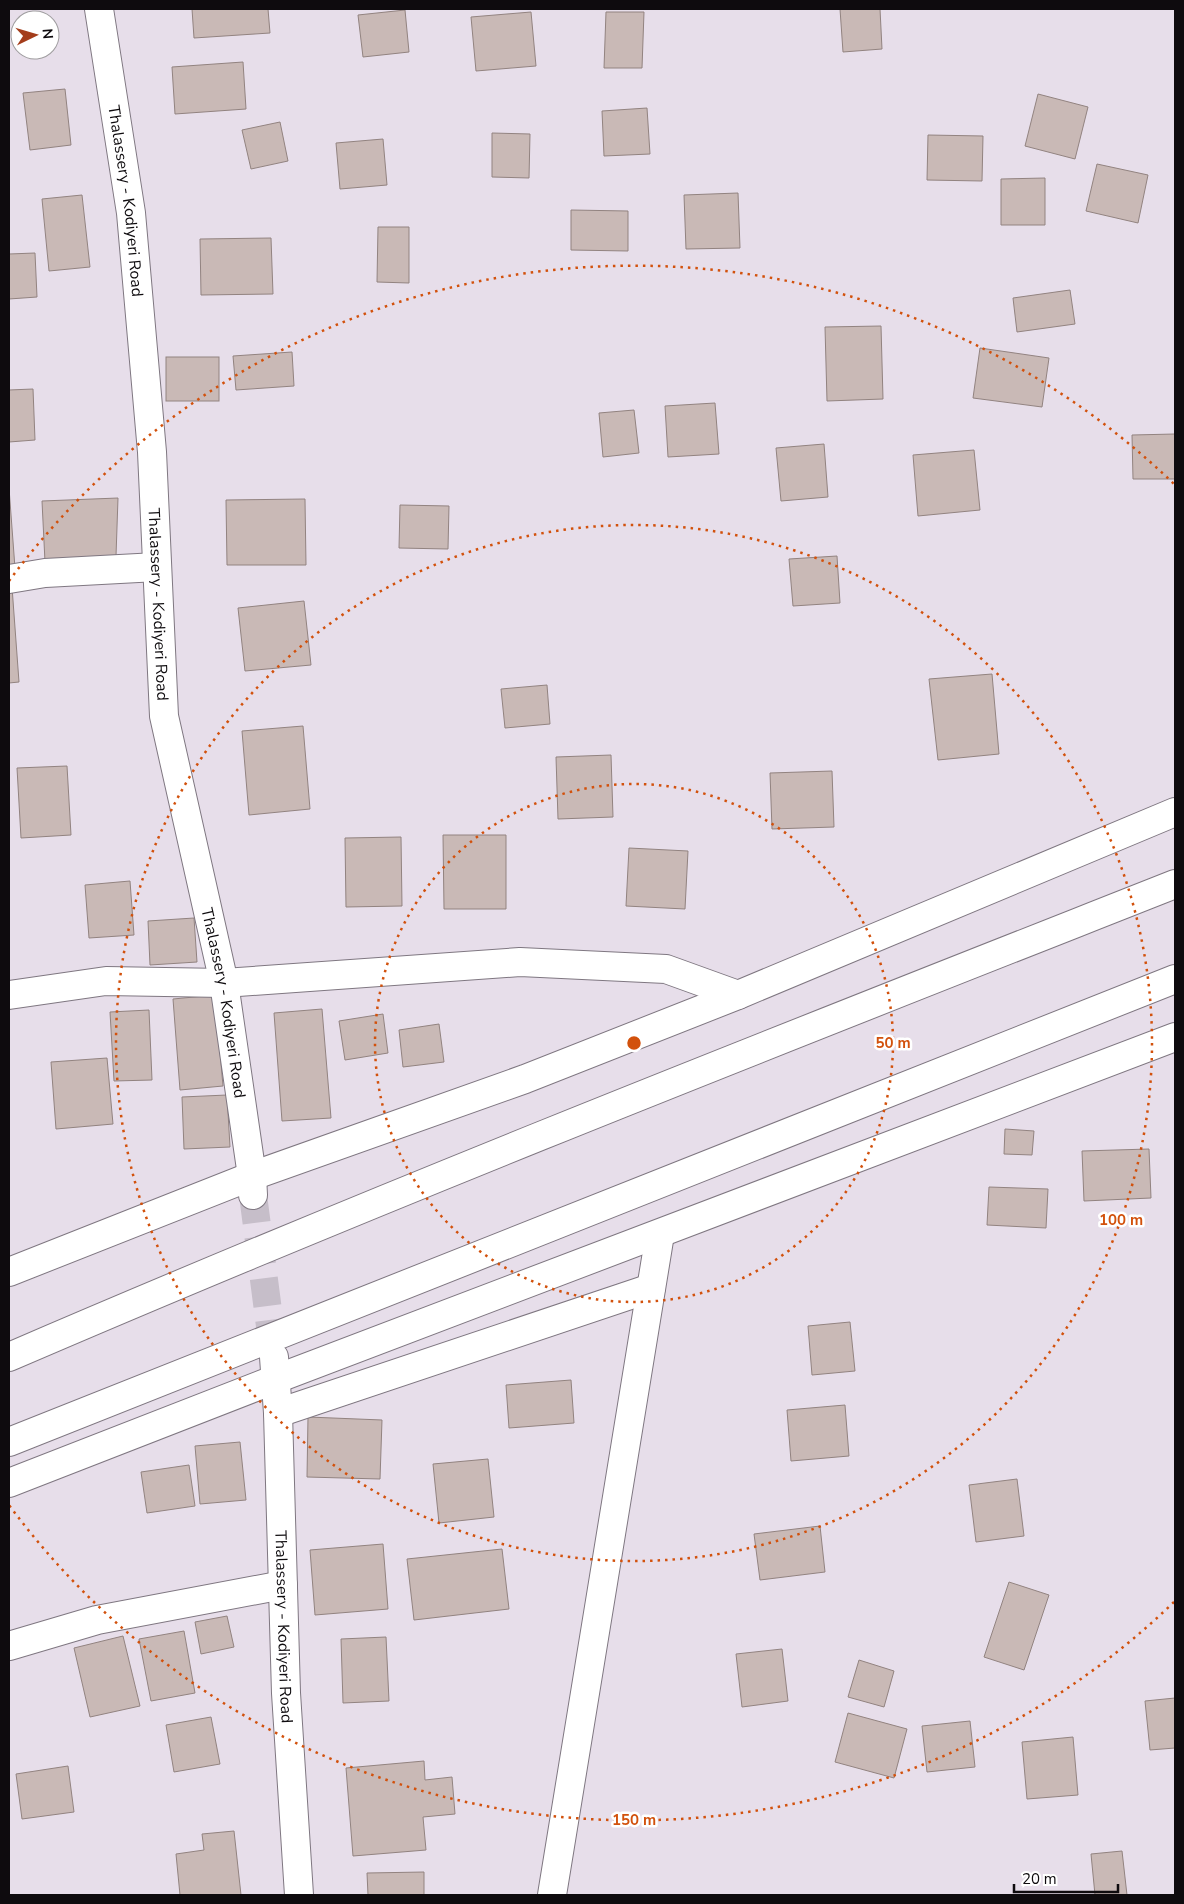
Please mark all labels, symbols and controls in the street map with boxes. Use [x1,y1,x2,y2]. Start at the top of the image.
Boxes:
north arrow [10,10,60,60]
text: N [38,28,57,40]
street label: Thalassery - Kodiyeri Road [102,104,148,298]
street label: Thalassery - Kodiyeri Road [143,508,173,701]
street label: Thalassery - Kodiyeri Road [195,906,251,1100]
text: 50 m [875,1033,911,1053]
centre of rings [625,1034,643,1052]
text: 100 m [1099,1210,1143,1230]
street label: Thalassery - Kodiyeri Road [269,1530,298,1724]
text: 150 m [612,1810,656,1830]
scale bar [1014,1862,1118,1894]
text: 20 m [1022,1869,1057,1889]

